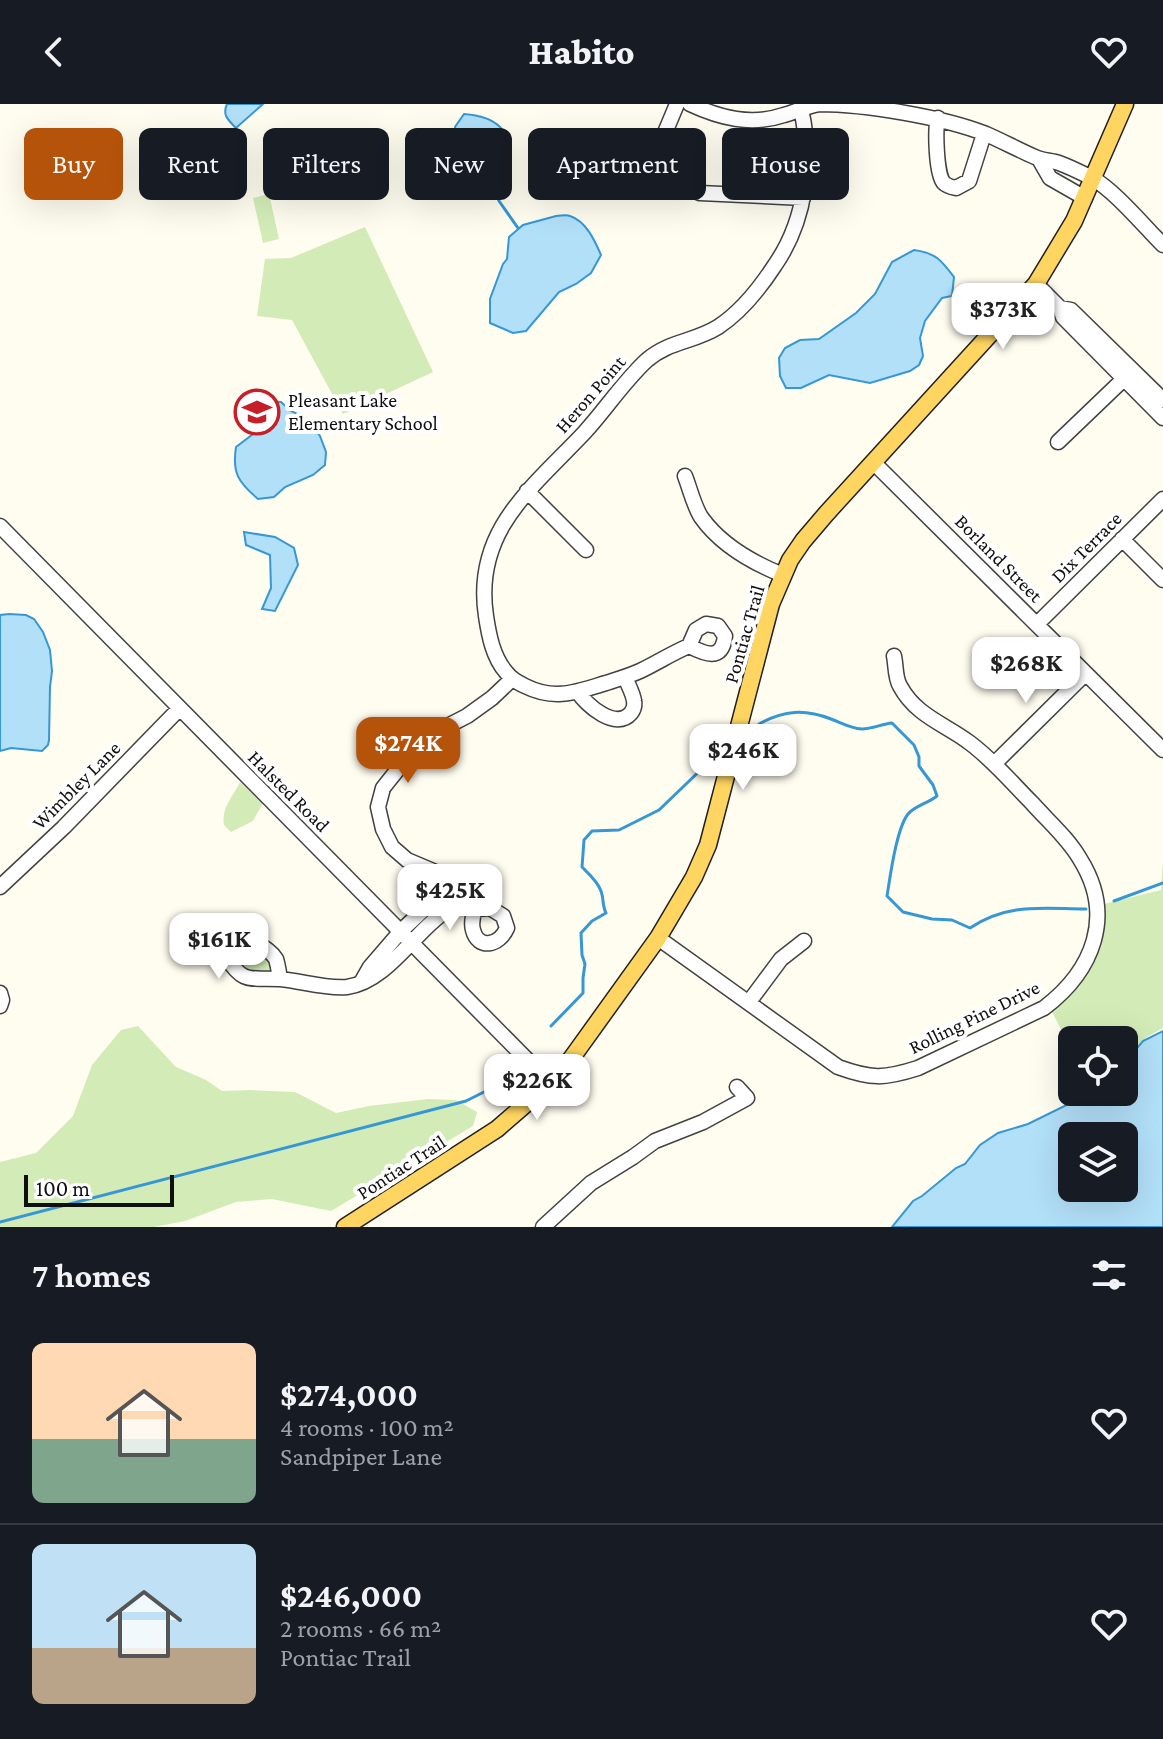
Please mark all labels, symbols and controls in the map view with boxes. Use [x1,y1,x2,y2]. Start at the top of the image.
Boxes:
icon: back [32,30,76,74]
icon: heart [1087,30,1131,74]
text: Habito [529,32,634,72]
chip: Buy [24,128,123,200]
chip: Rent [139,128,247,200]
chip: Filters [263,128,389,200]
chip: New [405,128,512,200]
chip: Apartment [528,128,706,200]
chip: House [722,128,849,200]
pin: $373K [947,283,1059,351]
text: $373K [970,294,1036,323]
street label: Heron Point [550,351,630,437]
school or university icon: Pleasant Lake Elementary School [233,388,281,436]
place label: Pleasant Lake Elementary School [288,389,438,435]
street label: Dix Terrace [1046,507,1126,587]
street label: Borland Street [951,510,1047,606]
street label: Pontiac Trail [720,583,768,685]
pin: $268K [970,637,1082,705]
text: $268K [990,648,1062,677]
pin: $274K [352,717,464,785]
pin: $246K [687,724,799,792]
text: $274K [374,728,442,757]
text: $246K [707,735,779,764]
street label: Wimbley Lane [27,736,125,834]
street label: Halsted Road [244,746,334,836]
pin: $425K [394,864,506,932]
text: $425K [415,875,485,904]
pin: $161K [163,913,275,981]
text: $161K [187,924,251,953]
street label: Rolling Pine Drive [905,976,1044,1059]
map controls [1058,1026,1138,1202]
button: locate [1058,1026,1138,1106]
pin: $226K [481,1054,593,1122]
text: $226K [502,1065,572,1094]
button: layers [1058,1122,1138,1202]
street label: Pontiac Trail [353,1130,449,1204]
scale bar [24,1171,174,1207]
text: 100 m [36,1176,90,1201]
icon: filters [1087,1253,1131,1297]
text: 7 homes [32,1257,151,1294]
icon: home [96,1375,192,1471]
text: $274,000 [280,1376,418,1413]
icon: heart [1087,1401,1131,1445]
text: 4 rooms · 100 m² [280,1413,454,1442]
text: Sandpiper Lane [280,1442,442,1471]
icon: home [96,1576,192,1672]
text: $246,000 [280,1577,422,1614]
icon: heart [1087,1602,1131,1646]
text: 2 rooms · 66 m² [280,1614,441,1643]
text: Pontiac Trail [280,1643,411,1672]

